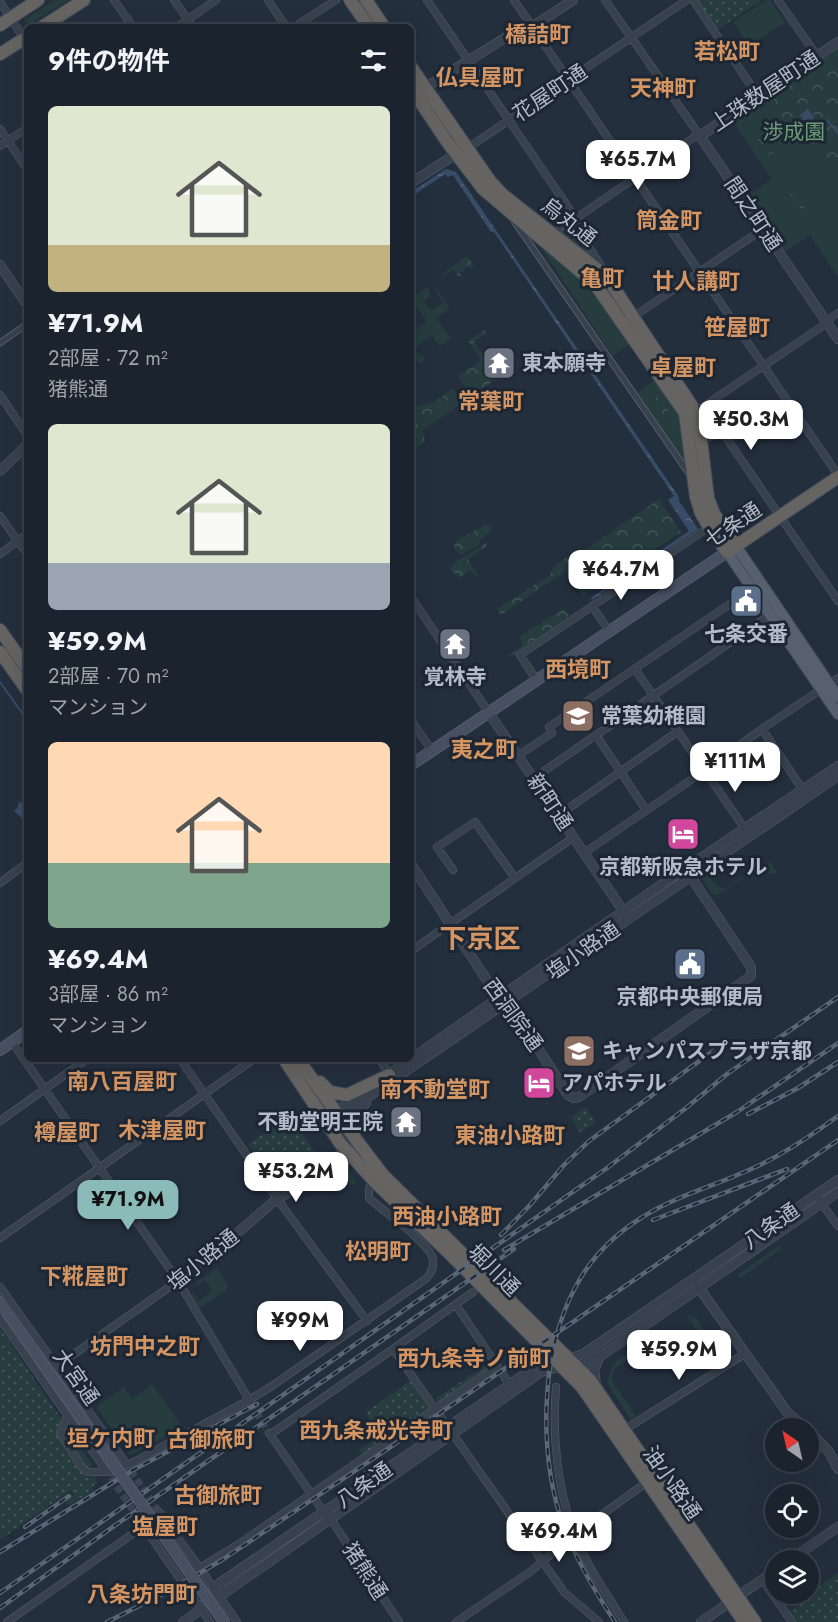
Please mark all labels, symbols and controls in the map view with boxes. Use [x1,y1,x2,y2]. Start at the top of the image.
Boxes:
district label: 橋詰町 [505,18,571,50]
district label: 若松町 [694,35,760,67]
text: 9件の物件 [48,42,169,80]
street label: 上珠数屋町通 [704,43,826,139]
icon: filters [357,44,390,77]
street label: 花屋町通 [507,57,593,129]
district label: 仏具屋町 [436,61,524,93]
district label: 天神町 [630,72,696,104]
park label: 渉成園 [763,117,826,147]
pin: ¥65.7M [589,140,687,191]
icon: home [165,145,273,253]
text: ¥65.7M [600,145,676,174]
street label: 間之町通 [717,171,789,257]
street label: 烏丸通 [535,191,603,253]
district label: 筒金町 [636,204,702,236]
district label: 亀町 [580,262,624,294]
district label: 廿人講町 [652,265,740,297]
text: ¥71.9M [48,304,143,342]
district label: 笹屋町 [704,311,770,343]
text: 2部屋 · 72 m² [48,344,168,373]
temple icon: 東本願寺 [481,345,517,381]
place label: 東本願寺 [522,348,606,378]
district label: 卓屋町 [650,351,716,383]
text: 猪熊通 [48,375,108,404]
district label: 常葉町 [458,385,524,417]
pin: ¥50.3M [702,400,800,451]
text: ¥50.3M [713,405,789,434]
icon: home [165,463,273,571]
street label: 七条通 [698,495,768,555]
pin: ¥64.7M [572,550,670,601]
text: ¥64.7M [582,555,660,584]
public building icon: 七条交番 [728,583,764,619]
place label: 七条交番 [704,619,788,649]
text: ¥59.9M [48,622,147,660]
temple icon: 覚林寺 [437,626,473,662]
district label: 西境町 [545,653,611,685]
text: 2部屋 · 70 m² [48,662,168,691]
place label: 覚林寺 [424,662,487,692]
text: マンション [48,693,148,722]
school or university icon: 常葉幼稚園 [560,698,596,734]
place label: 常葉幼稚園 [601,701,706,731]
district label: 夷之町 [451,733,517,765]
pin: ¥111M [693,742,777,793]
text: ¥111M [704,747,766,776]
street label: 新町通 [520,767,580,837]
icon: home [165,781,273,889]
hotel icon: 京都新阪急ホテル [665,816,701,852]
place label: 京都新阪急ホテル [599,852,767,882]
street label: 塩小路通 [540,915,626,987]
district label: 下京区 [440,919,521,958]
text: ¥69.4M [48,940,148,978]
public building icon: 京都中央郵便局 [672,946,708,982]
street label: 西洞院通 [476,972,550,1058]
text: 3部屋 · 86 m² [48,980,168,1009]
place label: 京都中央郵便局 [617,982,764,1012]
text: マンション [48,1011,148,1040]
school or university icon: キャンパスプラザ京都 [561,1033,597,1069]
place label: キャンパスプラザ京都 [602,1036,812,1066]
district label: 南八百屋町 [67,1065,177,1097]
hotel icon: アパホテル [521,1065,557,1101]
place label: アパホテル [562,1068,667,1098]
district label: 南不動堂町 [380,1073,490,1105]
temple icon: 不動堂明王院 [388,1104,424,1140]
place label: 不動堂明王院 [257,1107,383,1137]
district label: 木津屋町 [118,1114,206,1146]
district label: 樽屋町 [34,1116,100,1148]
district label: 東油小路町 [455,1119,565,1151]
pin: ¥53.2M [247,1152,345,1203]
text: ¥53.2M [258,1157,334,1186]
pin: ¥71.9M [79,1180,177,1231]
text: ¥71.9M [91,1185,165,1214]
street label: 八条通 [737,1196,805,1256]
district label: 西油小路町 [392,1200,502,1232]
street label: 塩小路通 [161,1222,245,1298]
district label: 松明町 [345,1235,411,1267]
street label: 堀川通 [461,1237,527,1303]
district label: 下糀屋町 [40,1260,128,1292]
pin: ¥99M [264,1301,336,1352]
text: ¥99M [271,1306,329,1335]
district label: 坊門中之町 [90,1330,200,1362]
pin: ¥59.9M [630,1330,728,1381]
text: ¥59.9M [641,1335,717,1364]
district label: 西九条寺ノ前町 [397,1342,551,1374]
street label: 大宮通 [46,1343,106,1411]
district label: 西九条戒光寺町 [299,1414,453,1446]
north arrow [765,1418,819,1472]
map controls [765,1418,819,1604]
district label: 垣ケ内町 [67,1422,155,1454]
district label: 古御旅町 [167,1423,255,1455]
street label: 油小路通 [636,1440,708,1526]
street label: 八条通 [330,1455,398,1515]
district label: 古御旅町 [174,1479,262,1511]
button: locate [765,1484,819,1538]
district label: 塩屋町 [132,1510,198,1542]
pin: ¥69.4M [510,1512,608,1563]
text: ¥69.4M [521,1517,597,1546]
street label: 猪熊通 [335,1536,395,1606]
button: layers [765,1550,819,1604]
district label: 八条坊門町 [87,1578,197,1610]

